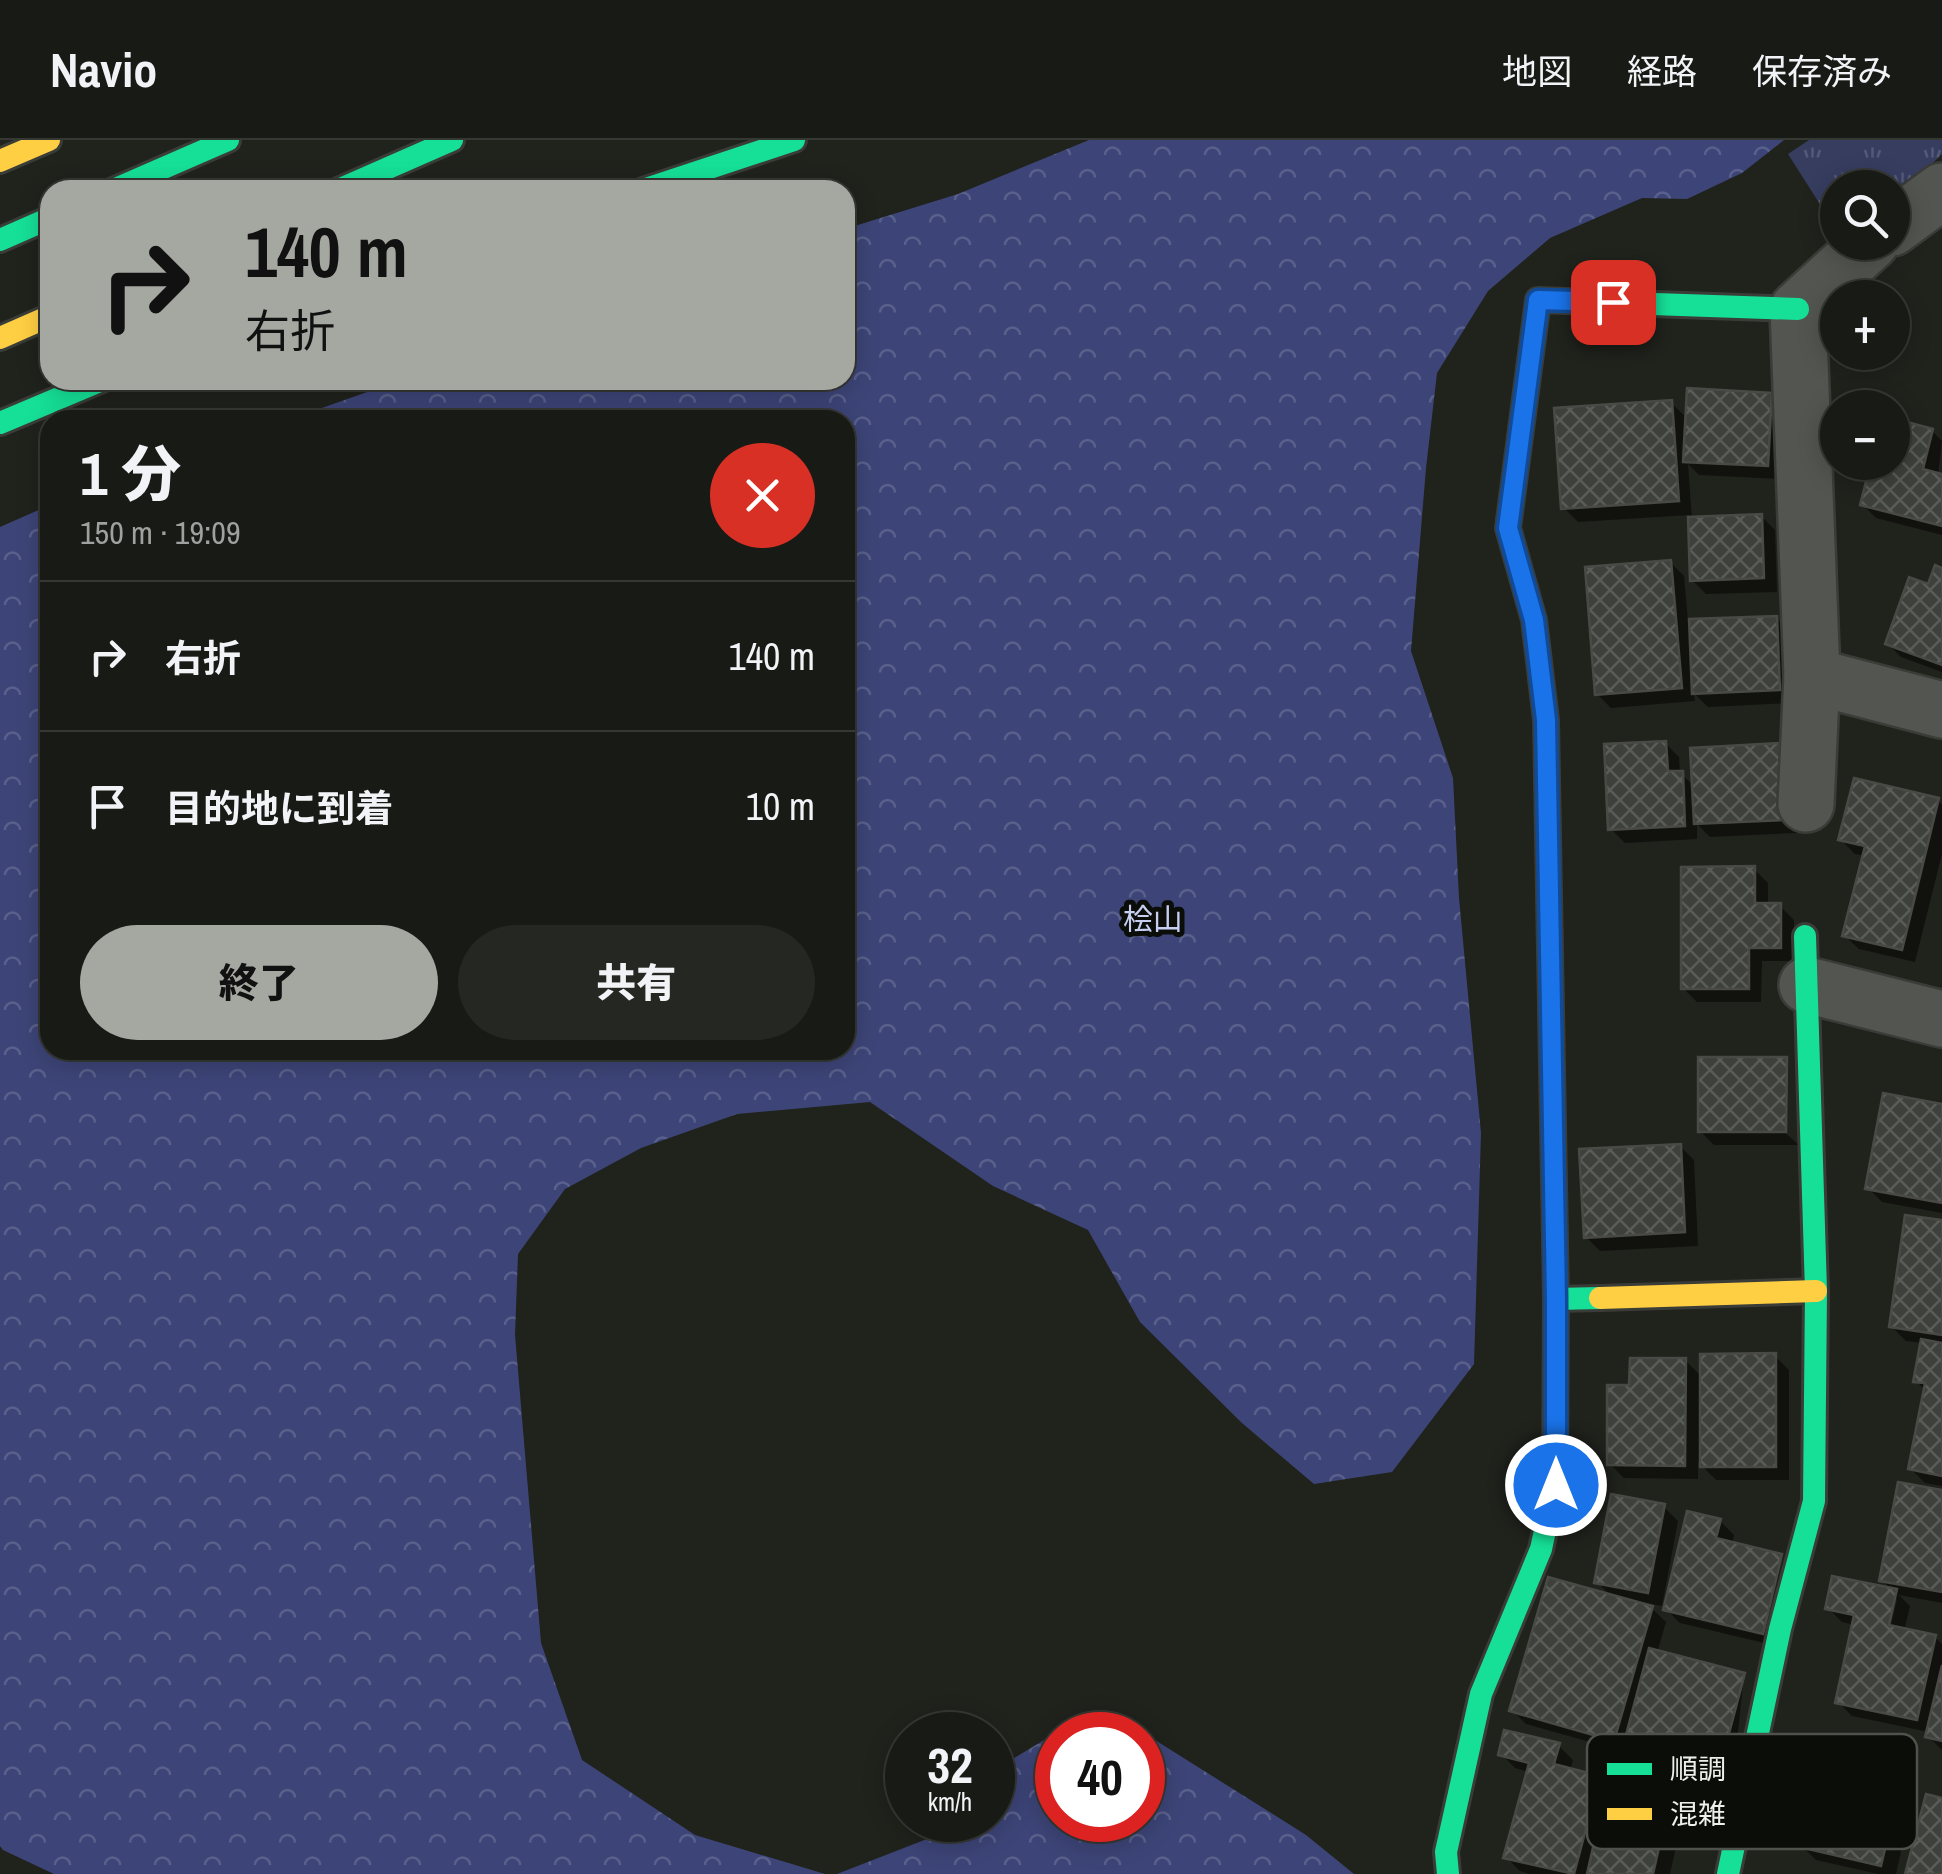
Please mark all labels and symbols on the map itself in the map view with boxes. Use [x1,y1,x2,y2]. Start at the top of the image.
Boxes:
pin [1571,260,1656,345]
park label: 桧山 [1123,899,1183,939]
position arrow [1504,1433,1608,1537]
speed limit sign: 40 [1035,1712,1165,1842]
legend [1587,1734,1917,1849]
text: 順調 [1670,1750,1726,1788]
text: 混雑 [1670,1795,1726,1833]

